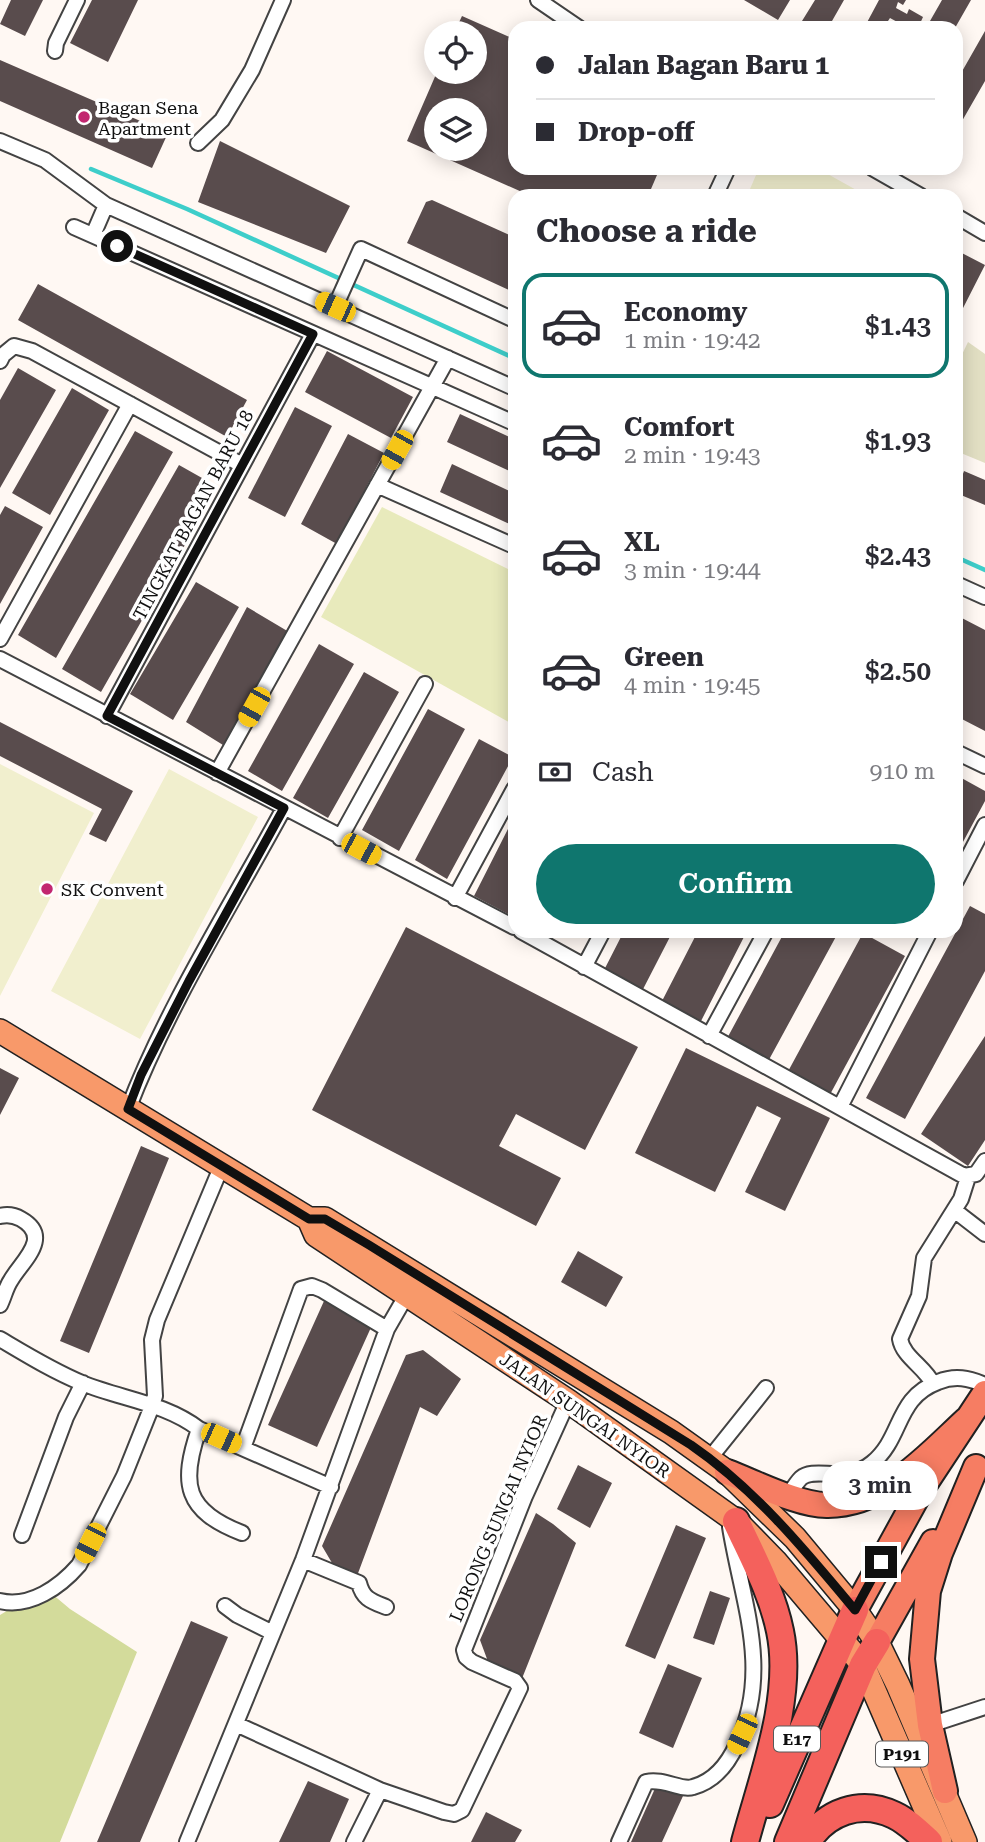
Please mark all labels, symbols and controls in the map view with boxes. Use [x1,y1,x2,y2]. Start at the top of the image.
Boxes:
map controls [424,21,487,161]
button: locate [424,21,487,84]
text: Jalan Bagan Baru 1 [578,50,829,80]
place label: Bagan Sena Apartment [98,97,199,139]
button: layers [424,98,487,161]
marker: Bagan Sena Apartment [76,109,92,125]
text: Drop-off [578,117,694,147]
text: Choose a ride [536,212,757,250]
route start [101,230,133,262]
car [312,289,359,325]
icon: car [540,294,603,357]
text: Economy [624,297,747,327]
text: $1.43 [865,311,931,341]
text: 1 min · 19:42 [624,327,761,354]
street label: TINGKAT BAGAN BARU 18 [129,406,257,624]
icon: car [540,409,603,472]
text: Comfort [624,412,734,442]
text: $1.93 [865,426,931,456]
car [378,427,417,473]
text: 2 min · 19:43 [624,442,761,469]
icon: car [540,524,603,587]
text: XL [624,527,660,557]
text: $2.43 [865,541,931,571]
text: 3 min · 19:44 [624,557,761,584]
icon: car [540,639,603,702]
text: Green [624,642,704,672]
text: $2.50 [865,656,931,686]
text: 4 min · 19:45 [624,672,761,699]
car [235,684,274,730]
icon: cash [536,753,574,791]
text: Cash [592,757,654,787]
text: 910 m [870,758,935,785]
car [338,830,385,868]
button: Confirm [536,844,935,924]
place label: SK Convent [61,879,164,900]
marker: SK Convent [39,881,55,897]
street label: JALAN SUNGAI NYIOR [496,1348,675,1482]
street label: LORONG SUNGAI NYIOR [445,1411,551,1625]
car [198,1420,245,1456]
callout: 3 min [823,1460,939,1510]
text: 3 min [848,1472,912,1499]
car [72,1520,109,1566]
route end [865,1546,897,1578]
car [724,1711,761,1757]
road number: E17 [774,1726,820,1751]
road number: P191 [876,1742,928,1766]

